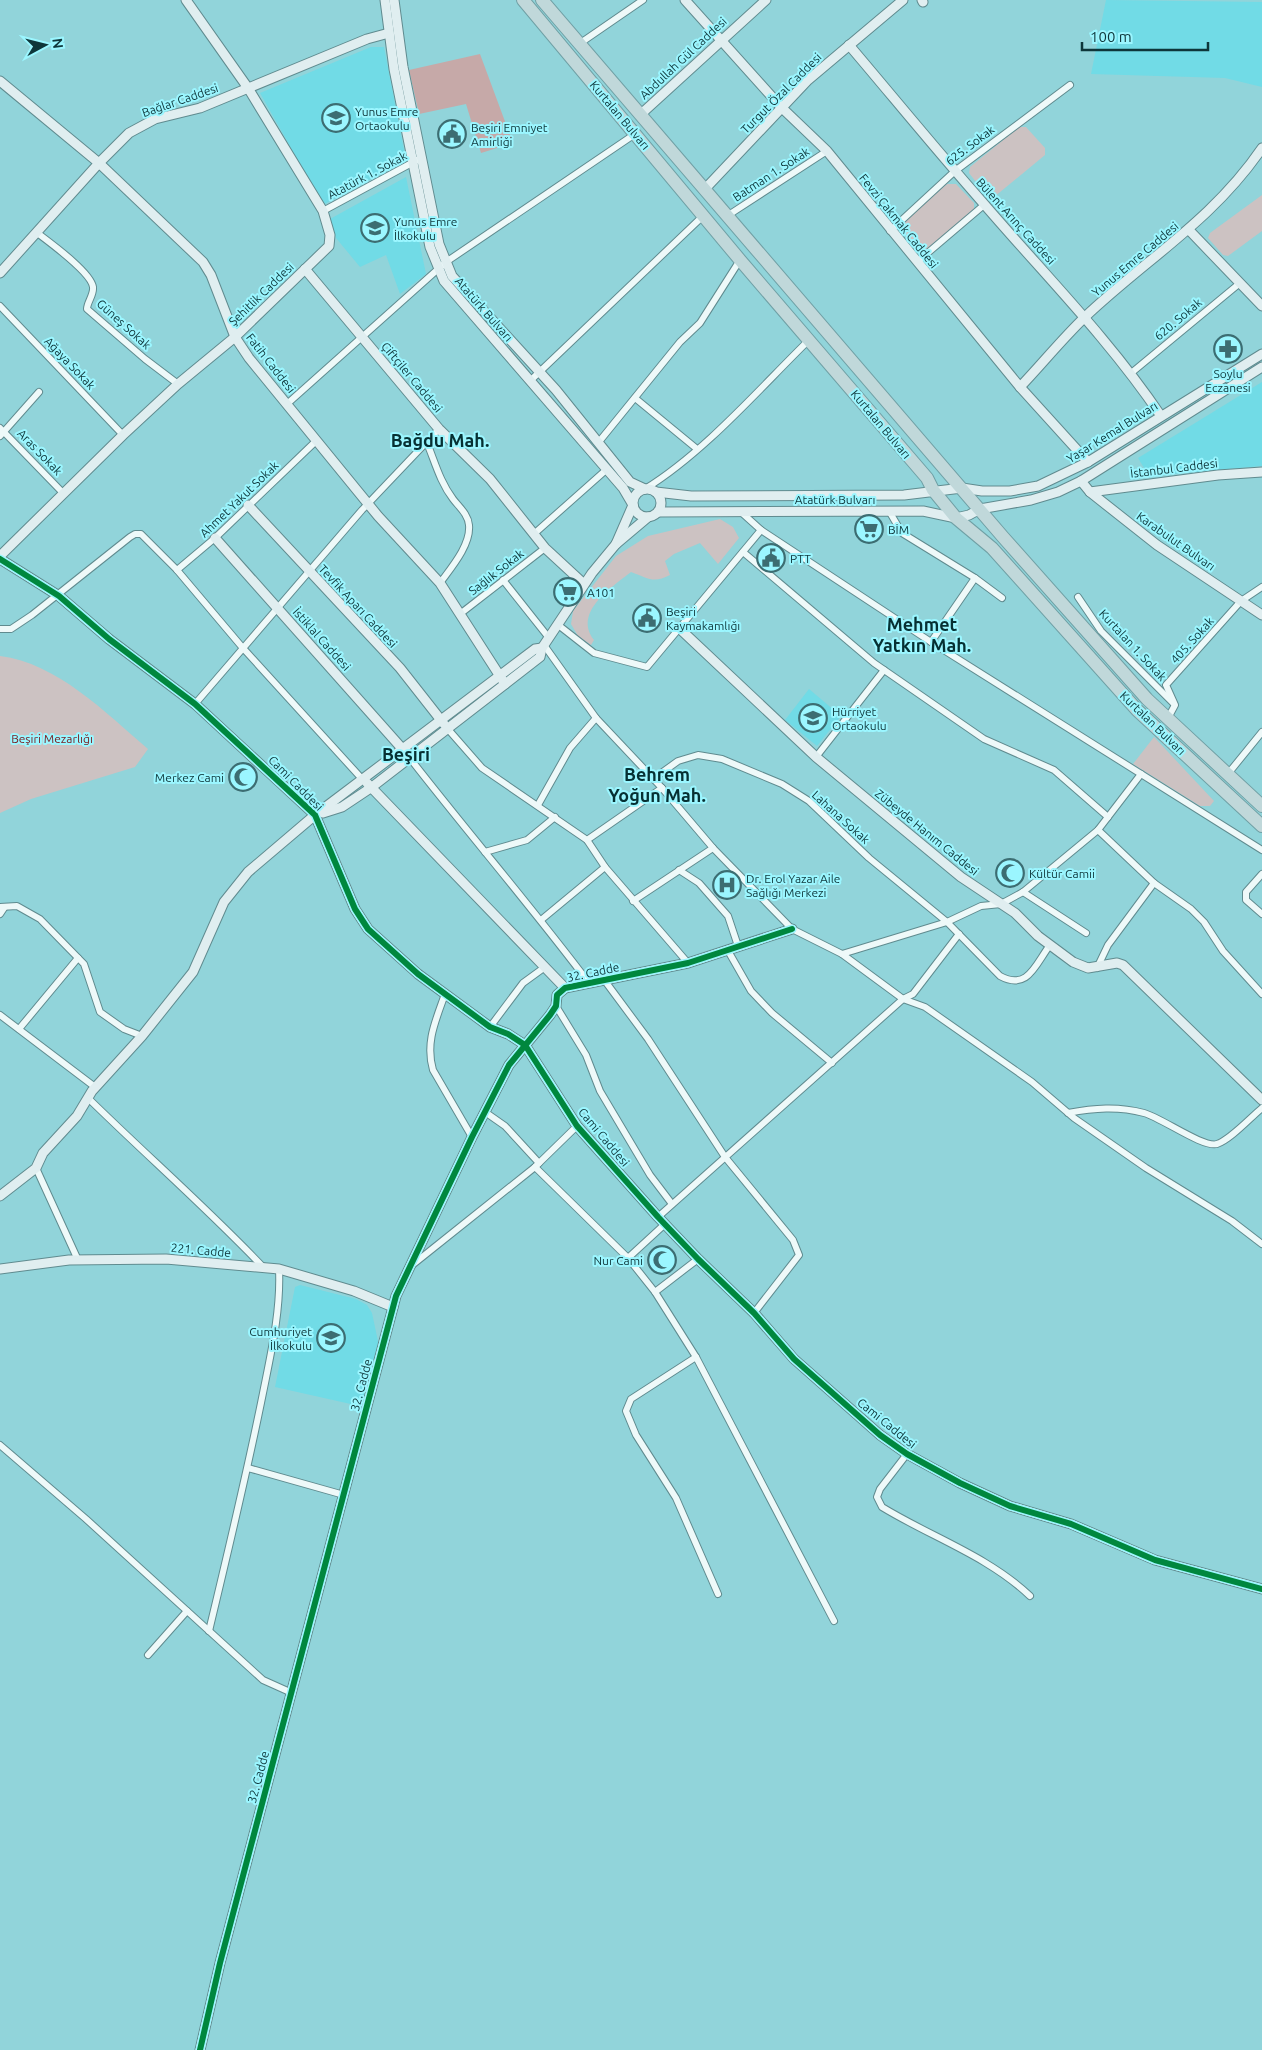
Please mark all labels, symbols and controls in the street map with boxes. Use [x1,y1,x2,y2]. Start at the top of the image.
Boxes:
street label: Abdullah Gül Caddesi [637,14,729,102]
north arrow [20,20,70,70]
scale bar [1082,20,1208,52]
text: 100 m [1090,28,1132,45]
text: N [49,37,66,50]
street label: Turgut Özal Caddesi [738,50,824,136]
street label: Kurtalan Bulvarı [588,78,652,152]
street label: Bağlar Caddesi [140,81,220,119]
school or university icon: Yunus Emre Ortaokulu [321,103,351,133]
place label: Yunus Emre Ortaokulu [355,105,418,132]
public building icon: Beşiri Emniyet Amirliği [437,119,467,149]
place label: Beşiri Emniyet Amirliği [471,121,548,148]
street label: 625. Sokak [943,122,997,168]
street label: Batman 1. Sokak [730,144,812,204]
street label: Atatürk 1. Sokak [325,149,409,201]
street label: Fevzi Çakmak Caddesi [857,171,941,271]
street label: Bülent Arınç Caddesi [974,175,1058,267]
school or university icon: Yunus Emre İlkokulu [360,213,390,243]
place label: Yunus Emre İlkokulu [394,215,457,242]
street label: Yunus Emre Caddesi [1089,219,1181,299]
street label: Şehitlik Caddesi [226,260,296,328]
street label: Atatürk Bulvarı [453,274,515,344]
street label: Güneş Sokak [94,296,154,352]
street label: 620. Sokak [1152,296,1204,342]
street label: Fatih Caddesi [244,331,298,395]
street label: Ağaya Sokak [42,334,98,392]
pharmacy icon: Soylu Eczanesi [1213,334,1243,364]
street label: Çiftçiler Caddesi [379,339,445,415]
place label: Soylu Eczanesi [1205,367,1251,394]
street label: Kurtalan Bulvarı [849,387,913,461]
street label: Yaşar Kemal Bulvarı [1064,399,1160,465]
street label: Aras Sokak [15,427,65,477]
district label: Bağdu Mah. [391,430,489,450]
street label: İstanbul Caddesi [1129,456,1219,480]
street label: Ahmet Yakut Sokak [197,458,281,540]
street label: Atatürk Bulvarı [795,493,875,506]
street label: Karabulut Bulvarı [1134,509,1218,573]
supermarket icon: BİM [854,514,884,544]
place label: BİM [888,523,909,536]
public building icon: PTT [756,543,786,573]
street label: Sağlık Sokak [466,547,526,597]
place label: PTT [790,552,811,565]
street label: Tevfik Aparı Caddesi [316,562,400,650]
supermarket icon: A101 [553,577,583,607]
place label: A101 [587,586,615,599]
public building icon: Beşiri Kaymakamlığı [632,603,662,633]
street label: İstiklal Caddesi [291,605,353,673]
place label: Beşiri Kaymakamlığı [666,605,740,632]
street label: Kurtalan 1. Sokak [1097,607,1169,683]
district label: Mehmet Yatkın Mah. [873,614,971,655]
street label: 405. Sokak [1168,614,1216,666]
street label: Kurtalan Bulvarı [1118,689,1188,757]
school or university icon: Hürriyet Ortaokulu [798,703,828,733]
place label: Hürriyet Ortaokulu [832,705,887,732]
park label: Beşiri Mezarlığı [11,732,93,745]
district label: Beşiri [382,744,430,765]
street label: Cami Caddesi [266,753,326,813]
mosque icon: Merkez Cami [228,762,258,792]
district label: Behrem Yoğun Mah. [608,764,706,805]
place label: Merkez Cami [155,771,224,784]
street label: Zübeyde Hanım Caddesi [873,786,981,878]
street label: Lahana Sokak [810,788,872,846]
mosque icon: Kültür Camii [995,858,1025,888]
place label: Kültür Camii [1029,867,1095,880]
hospital icon: Dr. Erol Yazar Aile Sağlığı Merkezi [712,870,742,900]
place label: Dr. Erol Yazar Aile Sağlığı Merkezi [746,872,841,899]
street label: 32. Cadde [566,960,620,984]
street label: Cami Caddesi [576,1105,632,1169]
street label: 221. Cadde [170,1241,232,1259]
mosque icon: Nur Cami [647,1245,677,1275]
place label: Nur Cami [593,1254,643,1267]
school or university icon: Cumhuriyet İlkokulu [316,1323,346,1353]
place label: Cumhuriyet İlkokulu [249,1325,312,1352]
street label: 32. Cadde [348,1358,374,1412]
street label: Cami Caddesi [855,1395,919,1451]
street label: 32. Cadde [245,1750,271,1804]

